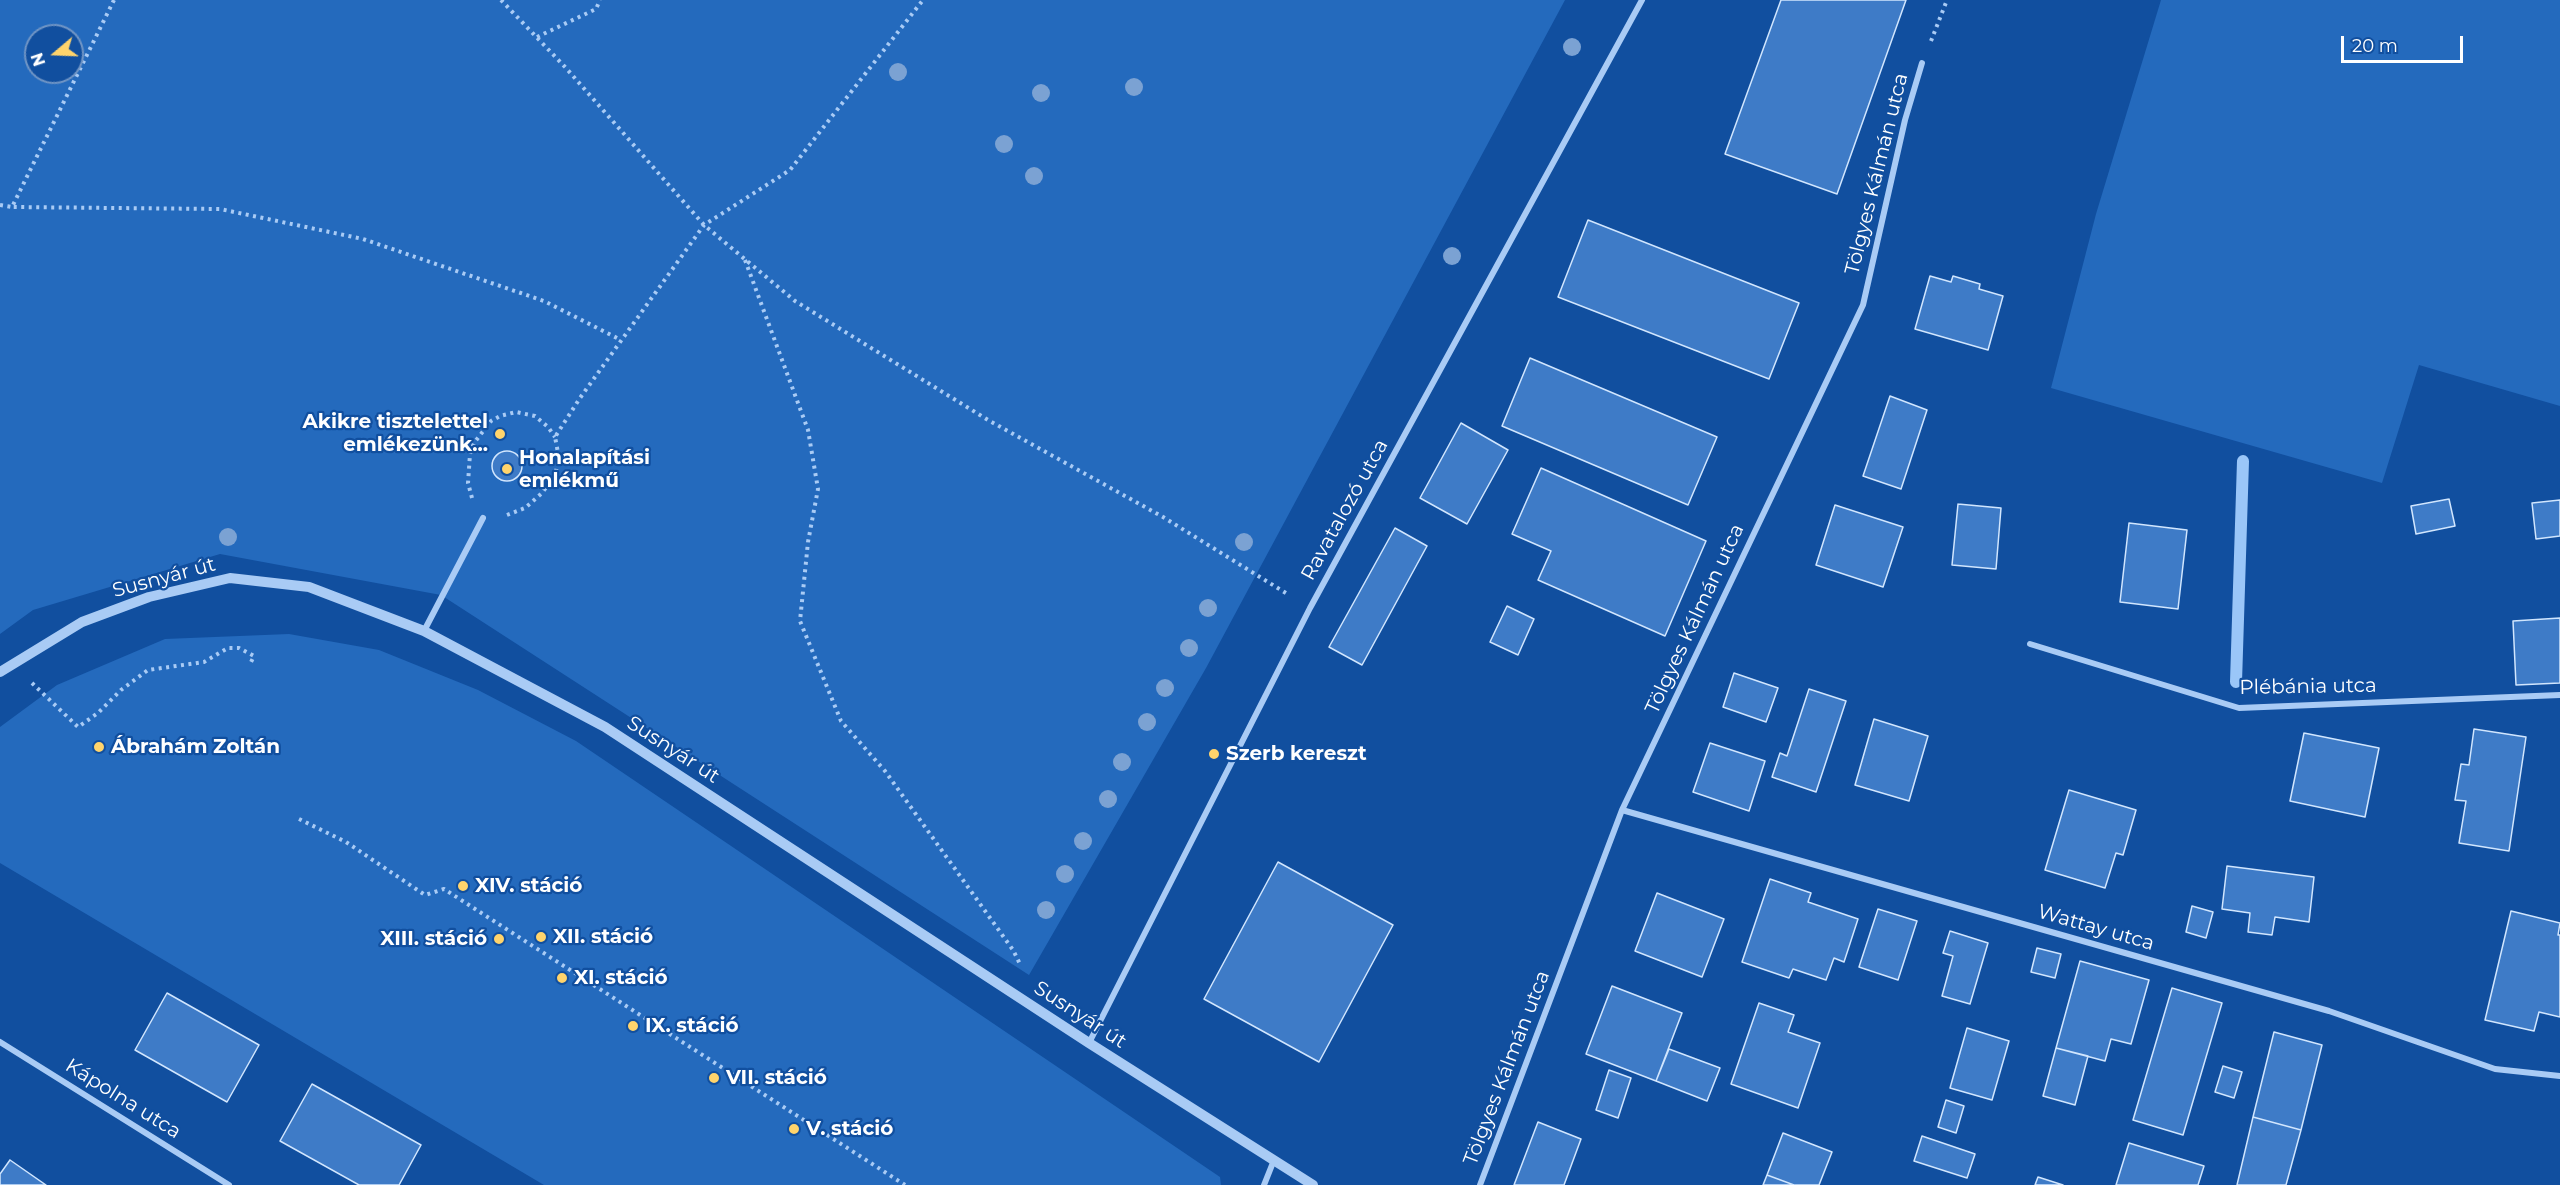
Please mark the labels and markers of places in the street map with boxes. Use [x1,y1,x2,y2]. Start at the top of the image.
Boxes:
place label: Akikre tisztelettel emlékezünk... [302,410,488,457]
marker: Akikre tisztelettel emlékezünk... [493,427,507,441]
place label: Honalapítási emlékmű [519,446,650,493]
marker: Honalapítási emlékmű [500,462,514,476]
place label: Ábrahám Zoltán [111,735,280,759]
marker: Ábrahám Zoltán [92,740,106,754]
place label: Szerb kereszt [1226,742,1367,766]
marker: Szerb kereszt [1207,747,1221,761]
place label: XIV. stáció [475,874,582,898]
marker: XIV. stáció [456,879,470,893]
place label: XII. stáció [553,925,653,949]
place label: XIII. stáció [380,927,487,951]
marker: XII. stáció [534,930,548,944]
marker: XIII. stáció [492,932,506,946]
place label: XI. stáció [574,966,668,990]
marker: XI. stáció [555,971,569,985]
place label: IX. stáció [645,1014,739,1038]
marker: IX. stáció [626,1019,640,1033]
place label: VII. stáció [726,1066,827,1090]
marker: VII. stáció [707,1071,721,1085]
place label: V. stáció [806,1117,893,1141]
marker: V. stáció [787,1122,801,1136]

